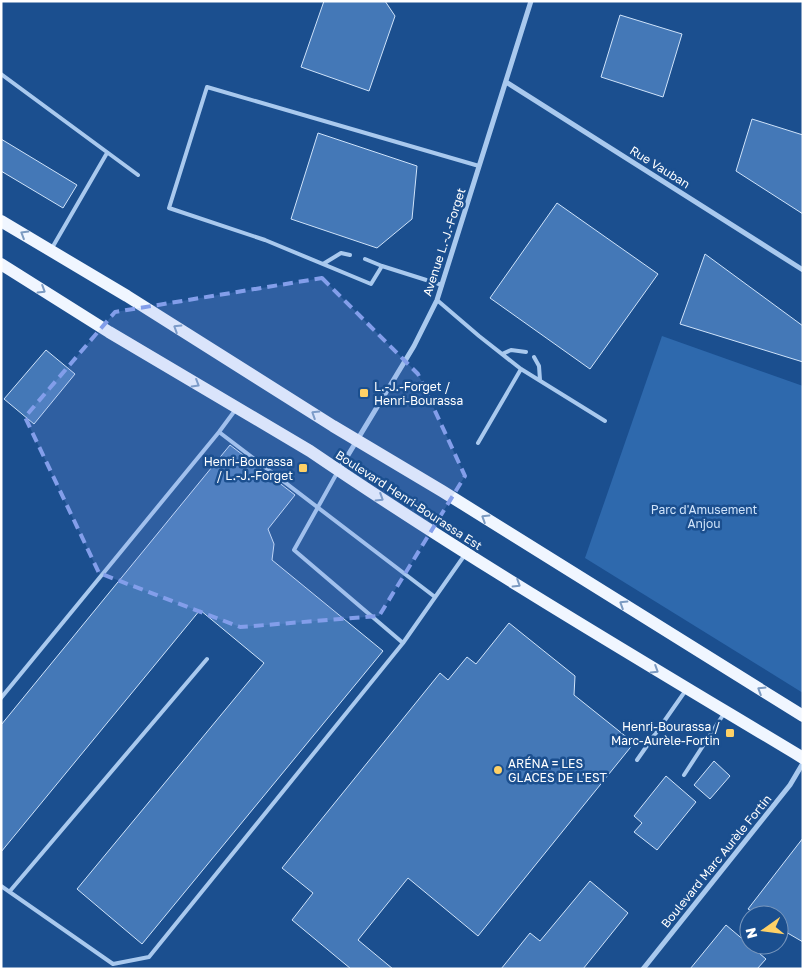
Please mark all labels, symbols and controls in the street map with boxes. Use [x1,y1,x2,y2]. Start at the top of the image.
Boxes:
street label: Rue Vauban [627,143,693,191]
street label: Avenue L.-J.-Forget [419,186,469,298]
one-way arrow [20,231,29,241]
one-way arrow [37,283,46,293]
one-way arrow [174,324,183,334]
one-way arrow [190,377,199,387]
place label: L.-J.-Forget / Henri-Bourassa [374,379,463,408]
marker: L.-J.-Forget / Henri-Bourassa [358,387,370,399]
one-way arrow [311,411,320,421]
street label: Boulevard Henri-Bourassa Est [333,447,485,553]
place label: Henri-Bourassa / L.-J.-Forget [204,454,293,483]
marker: Henri-Bourassa / L.-J.-Forget [297,462,309,474]
one-way arrow [374,491,383,501]
park label: Parc d'Amusement Anjou [651,502,757,531]
one-way arrow [482,515,491,525]
one-way arrow [511,578,520,588]
one-way arrow [620,601,629,611]
one-way arrow [650,663,659,673]
one-way arrow [758,686,767,696]
place label: Henri-Bourassa / Marc-Aurèle-Fortin [611,719,720,748]
marker: Henri-Bourassa / Marc-Aurèle-Fortin [724,727,736,739]
place label: ARÉNA = LES GLACES DE L'EST [508,756,608,785]
marker: ARÉNA = LES GLACES DE L'EST [492,764,504,776]
street label: Boulevard Marc Aurèle Fortin [658,791,774,931]
north arrow [739,905,789,955]
text: N [741,926,760,940]

